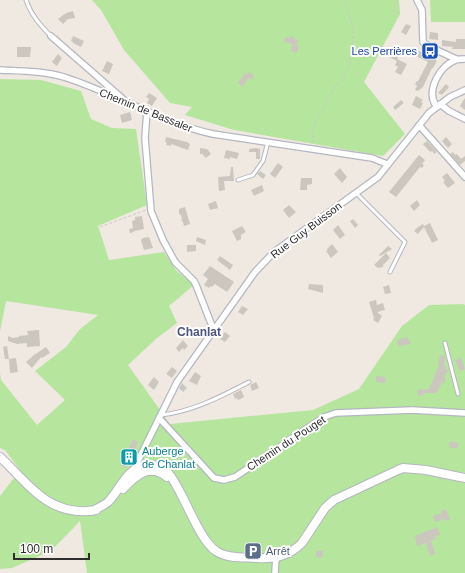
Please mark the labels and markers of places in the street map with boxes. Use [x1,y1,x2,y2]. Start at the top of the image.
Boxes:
bus stop icon: Les Perrières [420,41,440,61]
place label: Les Perrières [352,45,417,57]
place label: Auberge de Chanlat [142,445,195,470]
building icon: Auberge de Chanlat [119,447,139,467]
parking icon: Arrêt [243,541,263,561]
place label: Arrêt [266,545,290,557]

